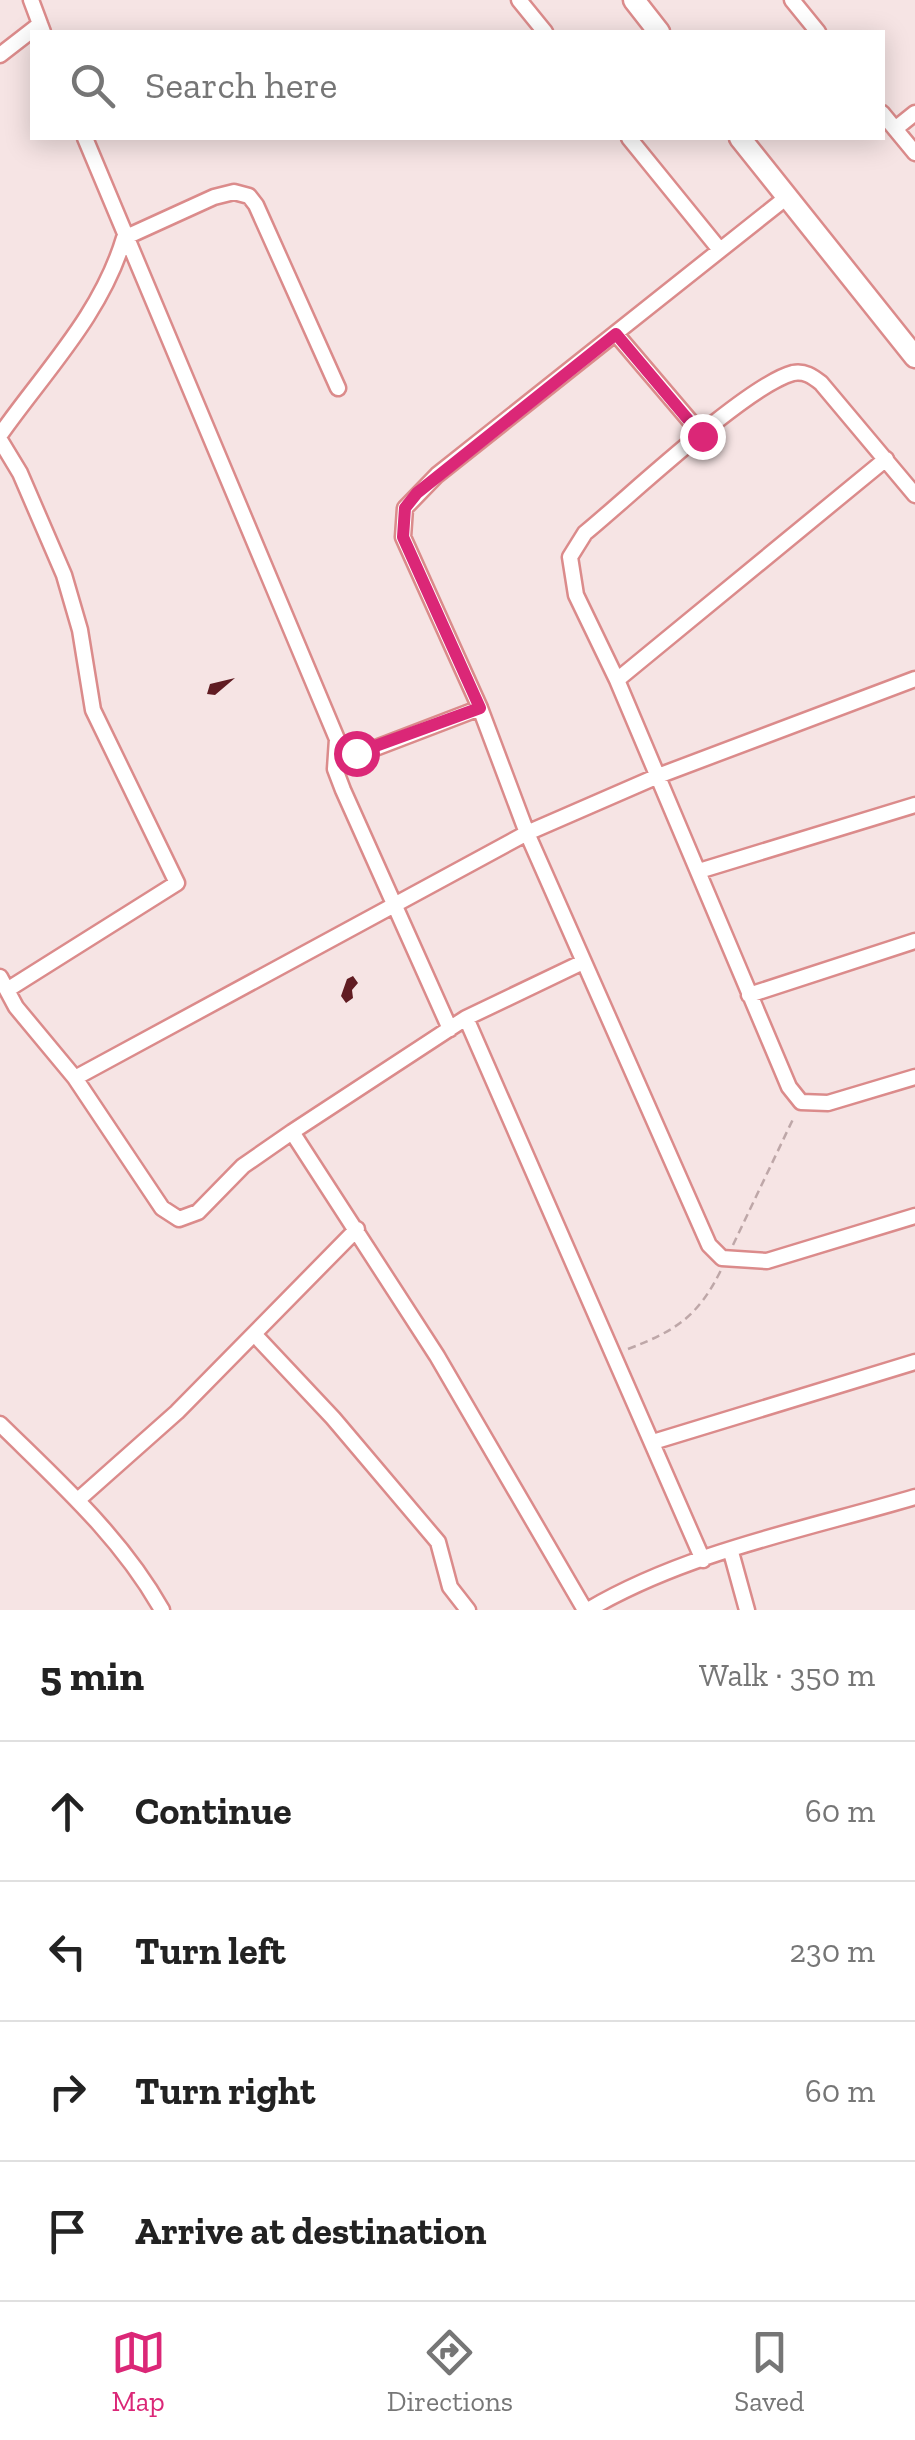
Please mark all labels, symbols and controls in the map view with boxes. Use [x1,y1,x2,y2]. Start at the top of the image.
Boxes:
search box [30,30,885,140]
icon: search [65,58,120,113]
text: Search here [145,62,337,108]
route end [680,414,726,460]
route start [334,731,380,777]
text: 5 min [40,1650,144,1701]
text: Walk · 350 m [699,1656,875,1694]
icon: ahead [40,1784,95,1839]
text: Continue [135,1788,292,1834]
text: 60 m [805,1792,875,1830]
icon: left [40,1924,95,1979]
text: Turn left [135,1928,286,1974]
text: 230 m [790,1932,875,1970]
icon: right [40,2064,95,2119]
text: Turn right [135,2068,315,2114]
text: 60 m [805,2072,875,2110]
icon: arrive [40,2204,95,2259]
text: Arrive at destination [135,2208,486,2254]
tab: Map [111,2325,166,2418]
tab: Directions [387,2325,513,2418]
tab: Saved [734,2325,804,2418]

